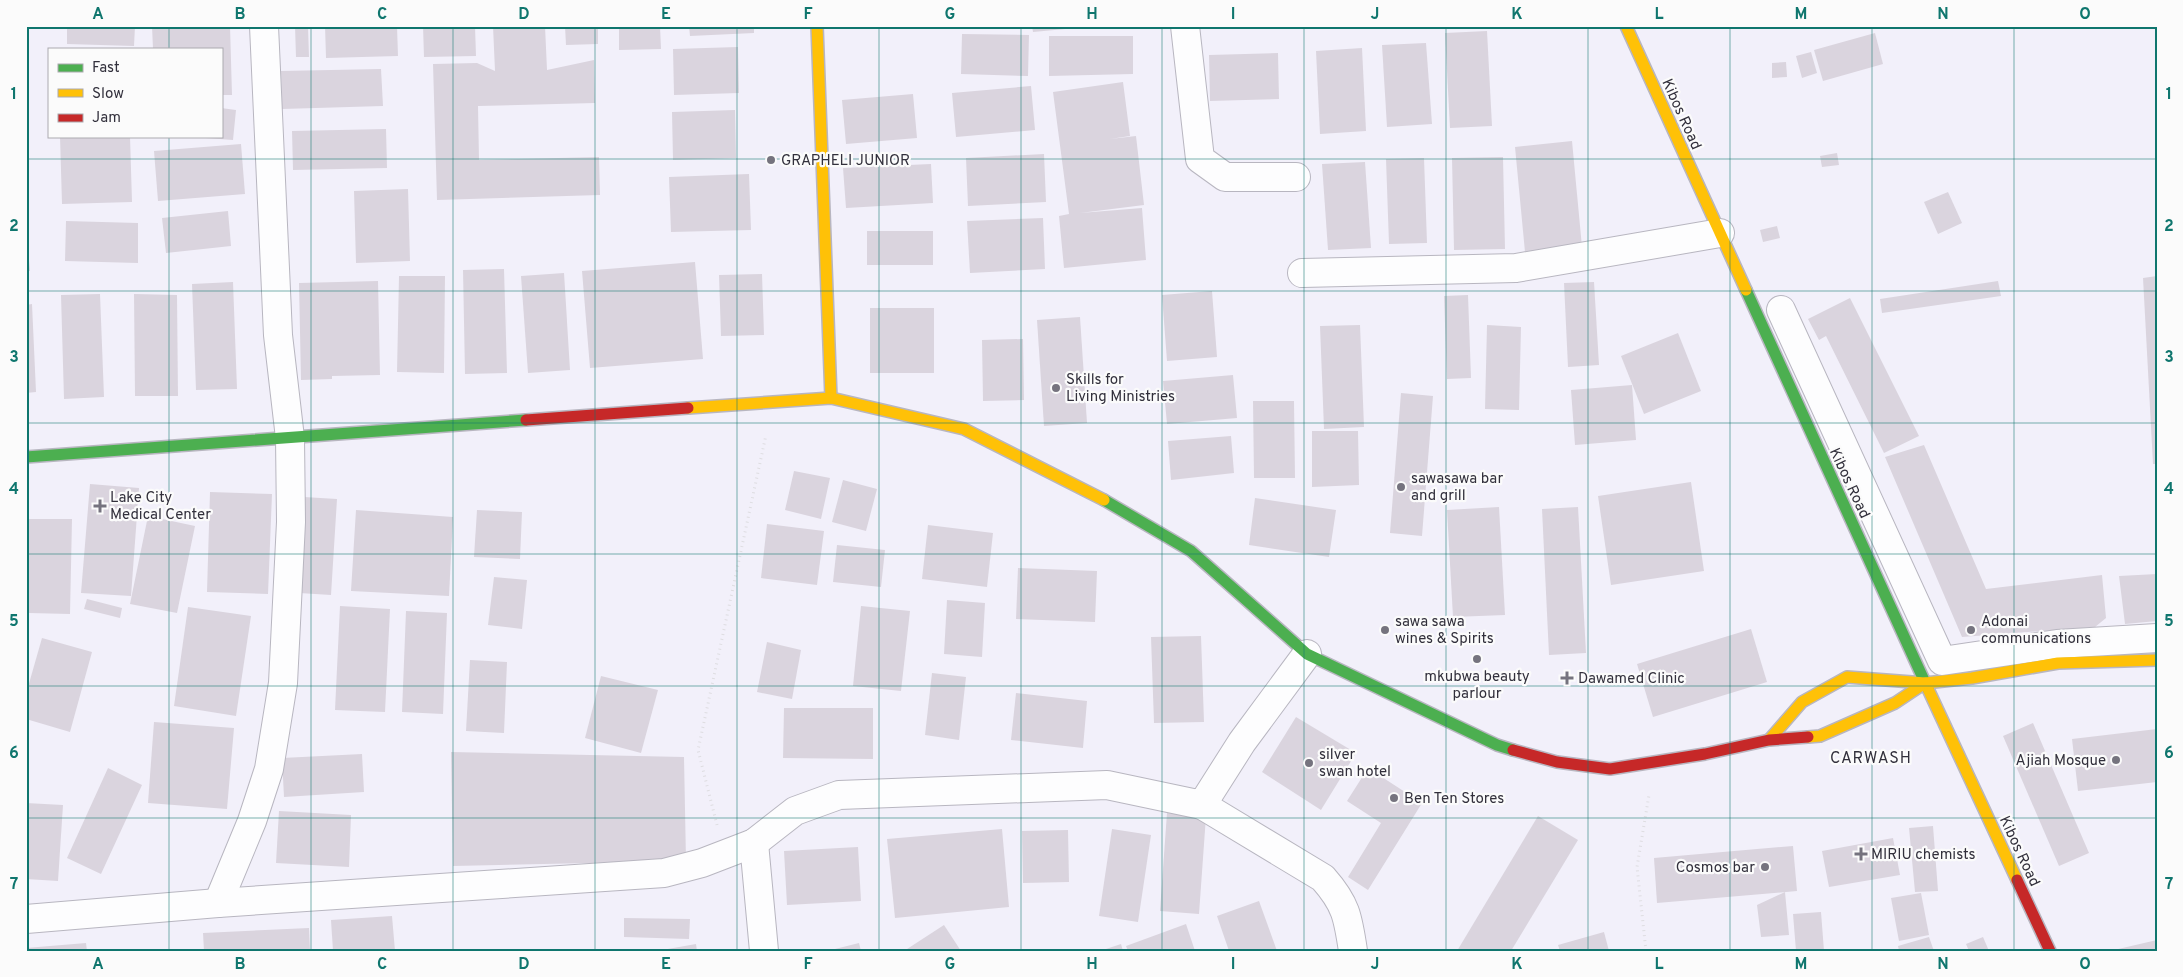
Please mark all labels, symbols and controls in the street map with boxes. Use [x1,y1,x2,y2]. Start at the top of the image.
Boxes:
text: A [92,5,104,25]
text: B [234,5,246,25]
text: C [377,5,387,25]
text: D [518,5,530,25]
text: E [661,5,671,25]
text: F [803,5,813,25]
text: G [945,5,955,25]
text: H [1086,5,1098,25]
text: I [1231,5,1235,25]
text: J [1371,5,1379,25]
text: K [1511,5,1523,25]
text: L [1654,5,1664,25]
text: M [1795,5,1807,25]
text: N [1937,5,1949,25]
text: O [2079,5,2091,25]
legend [48,48,222,138]
text: Fast [92,59,120,78]
street label: Kibos Road [1657,76,1705,153]
text: 1 [11,85,17,105]
text: Slow [92,85,124,104]
text: 1 [2166,85,2172,105]
text: Jam [92,109,121,128]
place label: GRAPHELI JUNIOR [781,152,910,171]
marker: GRAPHELI JUNIOR [765,154,777,166]
text: 2 [9,217,19,237]
text: 2 [2164,217,2174,237]
text: 3 [9,348,19,368]
text: 3 [2164,348,2174,368]
place label: Skills for Living Ministries [1066,371,1175,407]
marker: Skills for Living Ministries [1050,382,1062,394]
street label: Kibos Road [1824,445,1873,522]
place label: sawasawa bar and grill [1411,470,1503,506]
text: 4 [9,480,19,500]
text: 4 [2164,480,2174,500]
marker: sawasawa bar and grill [1395,481,1407,493]
place label: Lake City Medical Center [110,489,211,525]
marker: Lake City Medical Center [94,500,106,512]
text: 5 [9,612,19,632]
text: 5 [2164,612,2174,632]
place label: sawa sawa wines & Spirits [1395,613,1494,649]
place label: Adonai communications [1981,613,2091,649]
marker: sawa sawa wines & Spirits [1379,624,1391,636]
marker: Adonai communications [1965,624,1977,636]
marker: mkubwa beauty parlour [1471,653,1483,665]
place label: mkubwa beauty parlour [1424,668,1530,704]
place label: Dawamed Clinic [1578,670,1685,689]
marker: Dawamed Clinic [1560,671,1574,685]
text: 6 [9,744,19,764]
text: 6 [2164,744,2174,764]
place label: silver swan hotel [1319,746,1391,782]
district label: CARWASH [1830,749,1912,769]
place label: Ajiah Mosque [2016,752,2106,771]
marker: Ajiah Mosque [2110,754,2122,766]
marker: silver swan hotel [1303,757,1315,769]
place label: Ben Ten Stores [1404,790,1504,809]
marker: Ben Ten Stores [1388,792,1400,804]
street label: Kibos Road [1994,813,2043,890]
place label: MIRIU chemists [1871,846,1976,865]
marker: MIRIU chemists [1855,848,1867,860]
place label: Cosmos bar [1676,859,1755,878]
marker: Cosmos bar [1759,861,1771,873]
text: 7 [10,875,18,895]
text: 7 [2165,875,2173,895]
text: A [92,955,104,975]
text: B [234,955,246,975]
text: C [377,955,387,975]
text: D [518,955,530,975]
text: E [661,955,671,975]
text: F [803,955,813,975]
text: G [945,955,955,975]
text: H [1086,955,1098,975]
text: I [1231,955,1235,975]
text: J [1371,955,1379,975]
text: K [1511,955,1523,975]
text: L [1654,955,1664,975]
text: M [1795,955,1807,975]
text: N [1937,955,1949,975]
text: O [2079,955,2091,975]

